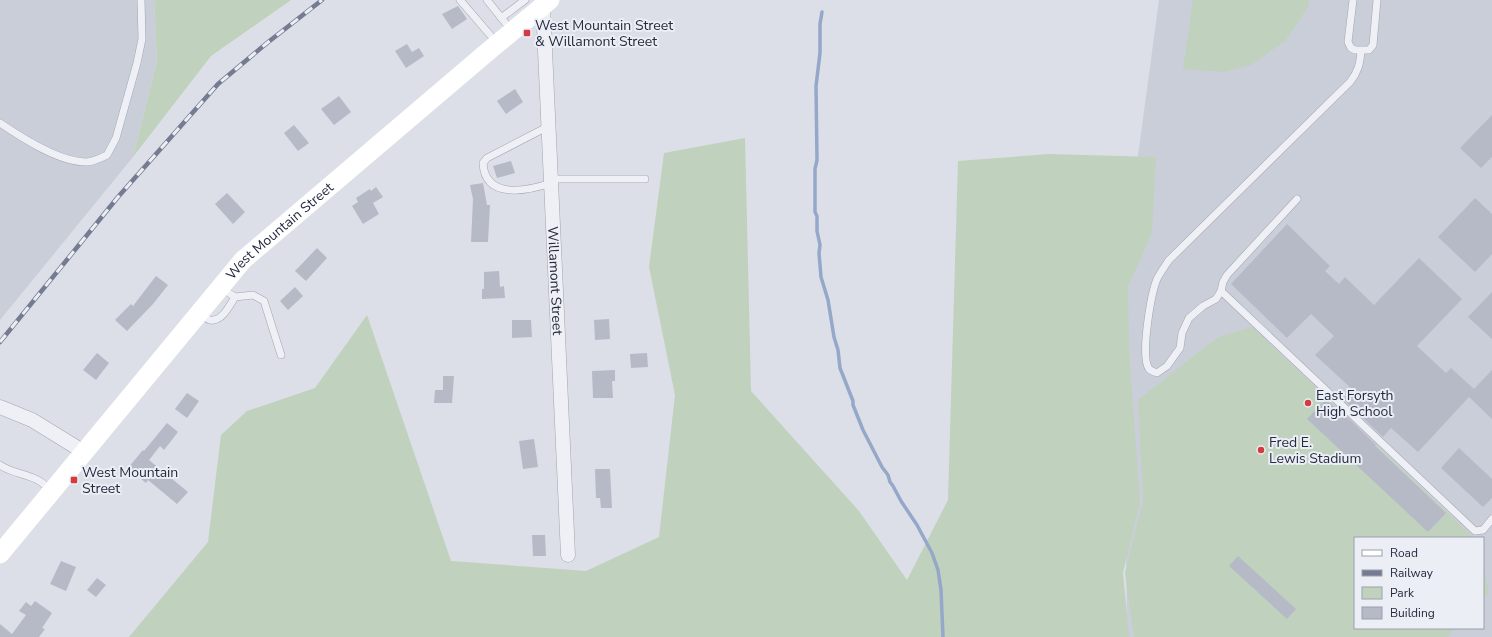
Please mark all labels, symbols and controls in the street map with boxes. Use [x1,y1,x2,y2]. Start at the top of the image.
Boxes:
place label: West Mountain Street & Willamont Street [535,16,673,51]
marker: West Mountain Street & Willamont Street [522,28,532,38]
street label: West Mountain Street [221,178,337,283]
street label: Willamont Street [544,226,567,336]
place label: East Forsyth High School [1316,386,1394,421]
marker: East Forsyth High School [1303,398,1313,408]
place label: Fred E. Lewis Stadium [1269,433,1361,468]
marker: Fred E. Lewis Stadium [1256,445,1266,455]
place label: West Mountain Street [82,463,178,498]
marker: West Mountain Street [69,475,79,485]
legend [1354,537,1484,629]
text: Road [1390,545,1418,561]
text: Railway [1390,565,1434,581]
text: Park [1390,585,1415,601]
text: Building [1390,605,1435,621]

